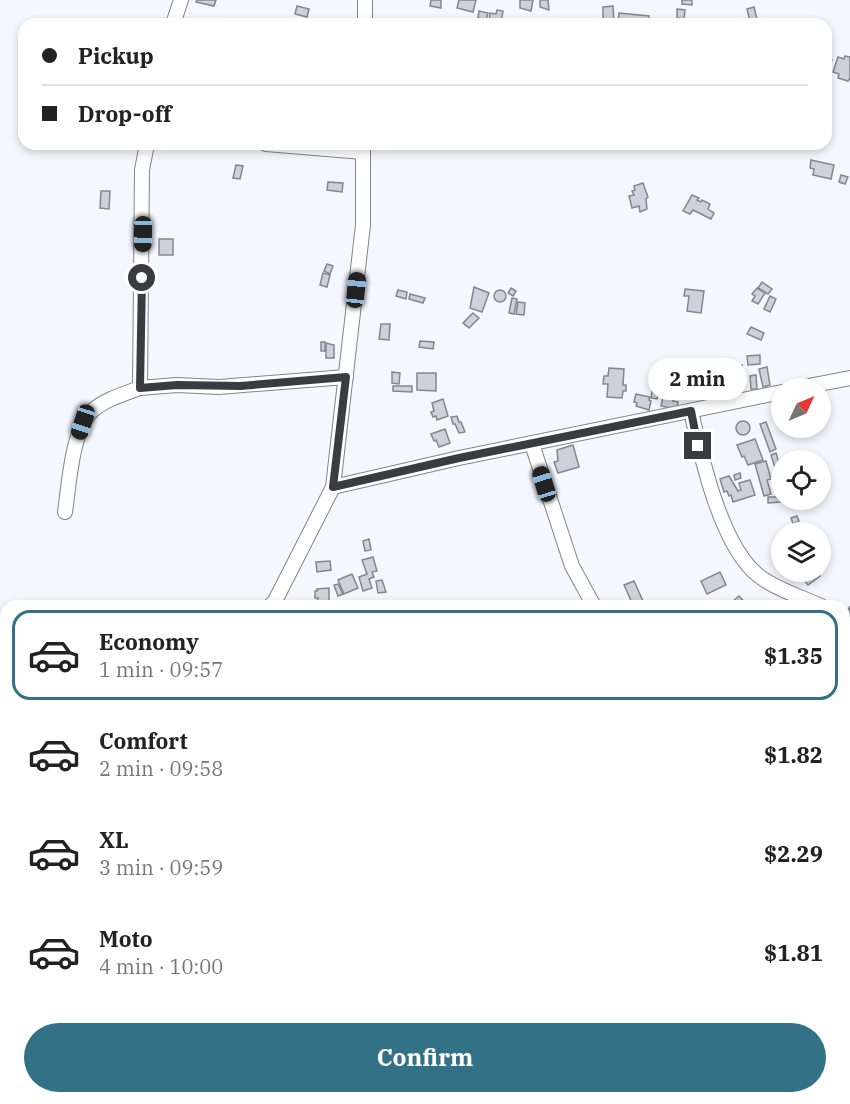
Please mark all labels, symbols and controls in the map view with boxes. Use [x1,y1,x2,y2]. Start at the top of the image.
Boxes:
text: Pickup [78,41,154,70]
text: Drop-off [78,99,172,128]
car [134,216,152,252]
route start [128,264,155,291]
car [345,271,367,309]
callout: 2 min [648,359,748,401]
text: 2 min [670,365,726,392]
north arrow [771,378,831,438]
map controls [771,378,831,582]
car [69,402,97,442]
route end [684,432,711,459]
button: locate [771,450,831,510]
car [530,464,558,504]
button: layers [771,522,831,582]
text: Economy [99,627,199,656]
icon: car [27,628,81,682]
text: $1.35 [764,641,823,670]
text: 1 min · 09:57 [99,656,223,683]
text: Comfort [99,726,188,755]
icon: car [27,727,81,781]
text: $1.82 [764,740,823,769]
text: 2 min · 09:58 [99,755,223,782]
text: XL [99,825,129,854]
icon: car [27,826,81,880]
text: $2.29 [764,839,823,868]
text: 3 min · 09:59 [99,854,223,881]
text: Moto [99,924,153,953]
icon: car [27,925,81,979]
text: $1.81 [764,938,823,967]
text: 4 min · 10:00 [99,953,223,980]
button: Confirm [24,1023,826,1092]

